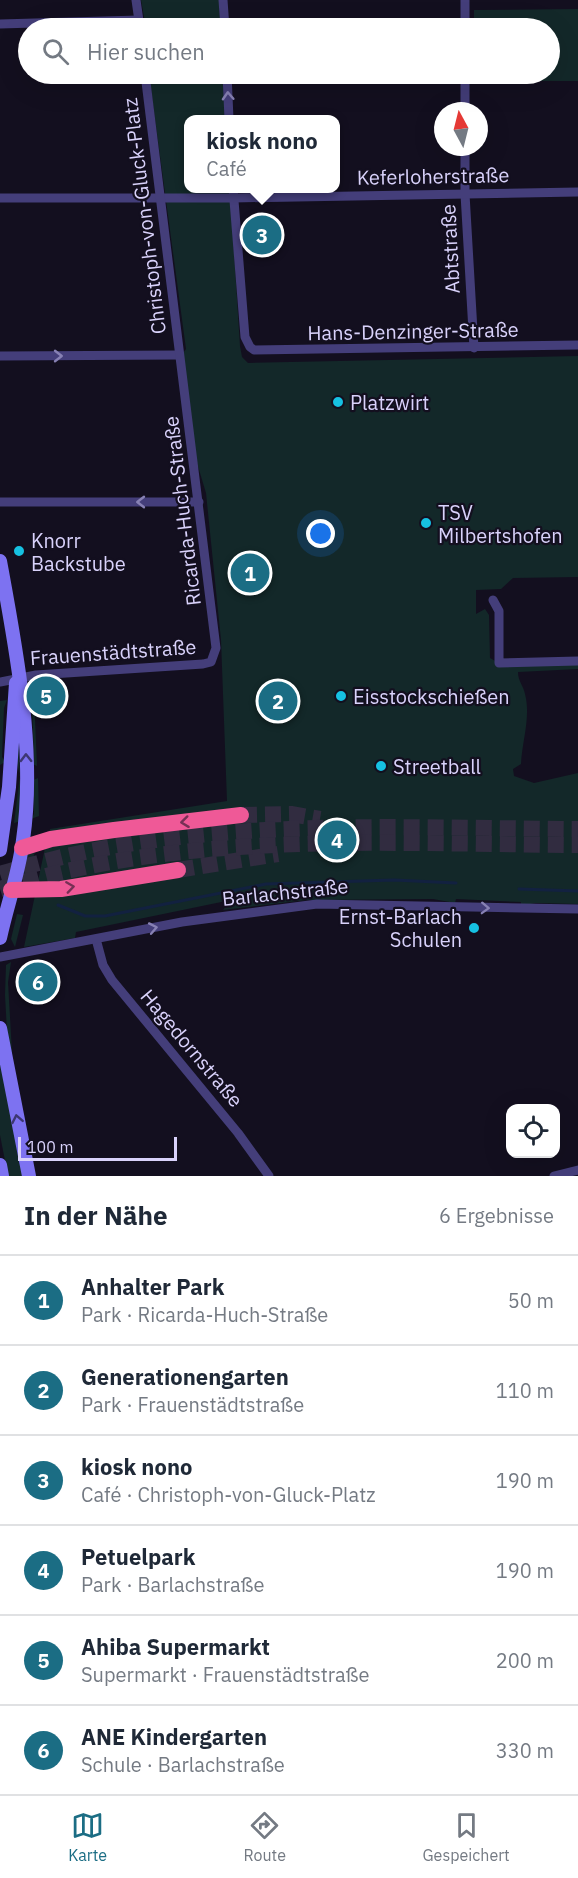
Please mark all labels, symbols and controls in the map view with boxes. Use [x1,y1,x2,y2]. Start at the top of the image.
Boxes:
search box [18,18,560,84]
icon: search [39,35,72,68]
text: Hier suchen [87,37,205,66]
one-way arrow [222,92,235,101]
street label: Christoph-von-Gluck-Platz [116,96,172,336]
north arrow [434,102,488,156]
popup [184,115,340,193]
text: kiosk nono [206,126,318,155]
text: Café [206,155,247,182]
street label: Keferloherstraße [357,161,510,191]
street label: Abtstraße [434,204,466,294]
pin: 3 [242,212,282,258]
street label: Hans-Denzinger-Straße [307,316,519,346]
one-way arrow [54,350,63,362]
place label: Platzwirt [350,389,429,416]
marker: Platzwirt [331,395,345,409]
street label: Ricarda-Huch-Straße [157,415,207,607]
one-way arrow [136,496,145,508]
place label: TSV Milbertshofen [438,499,563,549]
marker: TSV Milbertshofen [419,516,433,530]
your location [306,519,335,548]
place label: Knorr Backstube [31,527,126,577]
marker: Knorr Backstube [12,544,26,558]
pin: 1 [230,550,270,596]
street label: Frauenstädtstraße [29,633,197,671]
pin: 5 [26,674,66,718]
pin: 2 [258,678,298,724]
place label: Eisstockschießen [353,683,510,710]
marker: Eisstockschießen [334,689,348,703]
one-way arrow [19,753,32,762]
place label: Streetball [393,753,481,780]
marker: Streetball [374,759,388,773]
one-way arrow [181,815,190,827]
pin: 4 [318,818,356,862]
street label: Barlachstraße [220,872,350,912]
one-way arrow [65,882,74,894]
one-way arrow [481,901,490,914]
place label: Ernst-Barlach Schulen [339,903,462,953]
marker: Ernst-Barlach Schulen [467,921,481,935]
one-way arrow [148,922,158,935]
pin: 6 [18,960,57,1004]
street label: Hagedornstraße [135,983,249,1113]
map controls [506,1104,560,1158]
button: locate [506,1104,560,1158]
one-way arrow [11,1114,24,1124]
scale bar [18,1134,177,1162]
text: 100 m [27,1137,74,1157]
text: In der Nähe [24,1198,168,1232]
text: 6 Ergebnisse [439,1202,554,1229]
text: Anhalter Park [81,1272,224,1301]
text: 1 [38,1287,50,1314]
text: 50 m [508,1287,554,1314]
text: Park · Ricarda-Huch-Straße [81,1301,328,1328]
text: Generationengarten [81,1362,289,1391]
text: 2 [38,1377,50,1404]
text: 110 m [496,1377,554,1404]
text: Park · Frauenstädtstraße [81,1391,304,1418]
text: kiosk nono [81,1452,192,1481]
text: 3 [38,1467,50,1494]
text: 190 m [496,1467,554,1494]
text: Café · Christoph-von-Gluck-Platz [81,1481,375,1508]
text: Petuelpark [81,1542,195,1571]
text: 4 [38,1557,50,1584]
text: 190 m [496,1557,554,1584]
text: Park · Barlachstraße [81,1571,264,1598]
text: Ahiba Supermarkt [81,1632,270,1661]
text: 5 [38,1647,50,1674]
text: 200 m [496,1647,554,1674]
text: Supermarkt · Frauenstädtstraße [81,1661,369,1688]
text: ANE Kindergarten [81,1722,267,1751]
text: 6 [38,1737,50,1764]
text: 330 m [496,1737,554,1764]
text: Schule · Barlachstraße [81,1751,285,1778]
tab: Karte [68,1809,107,1865]
tab: Route [244,1809,286,1865]
tab: Gespeichert [422,1809,510,1865]

